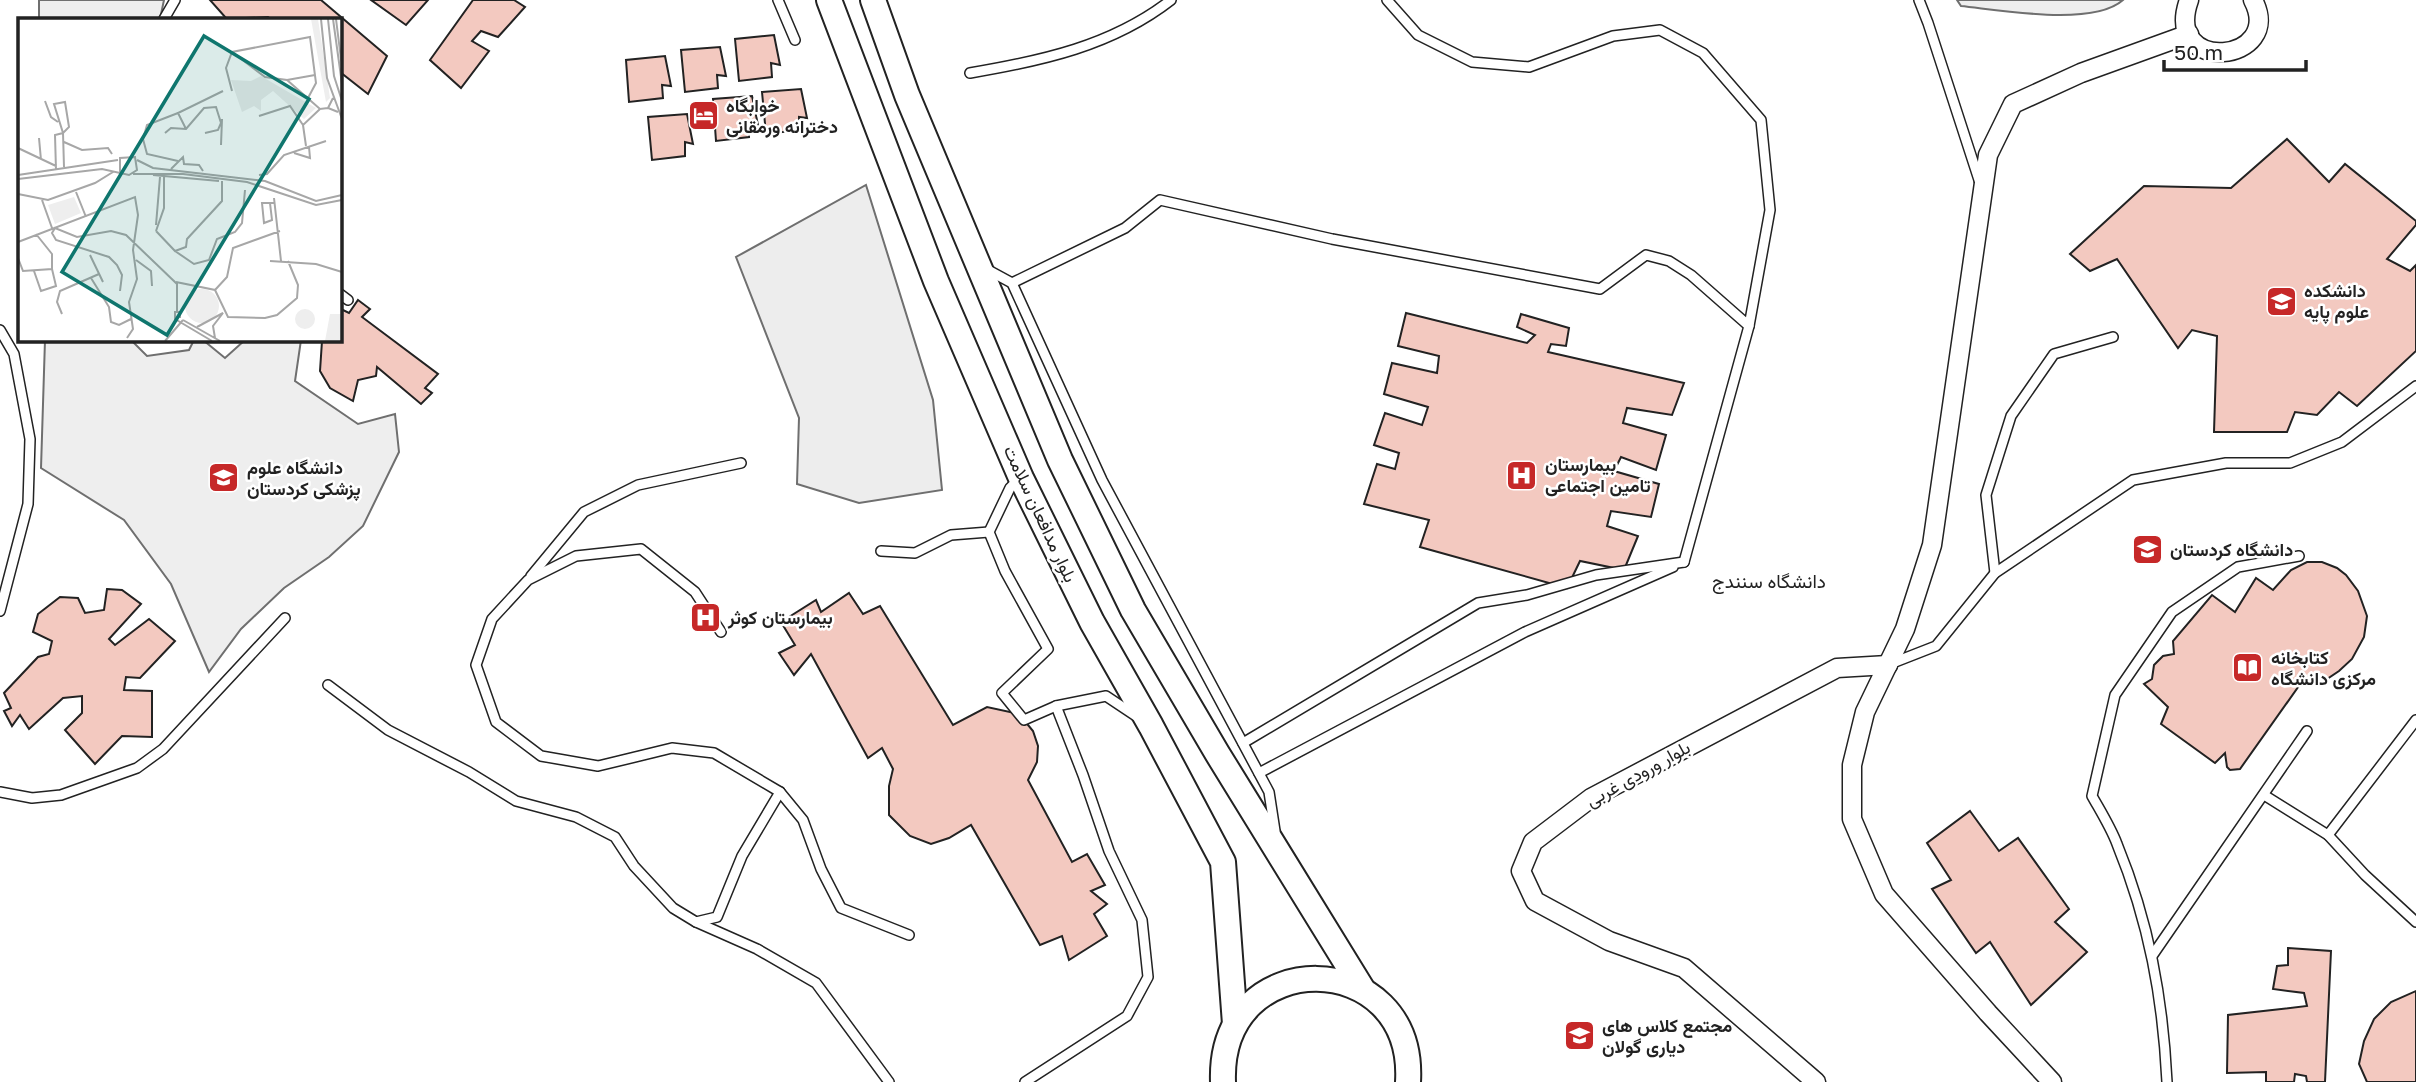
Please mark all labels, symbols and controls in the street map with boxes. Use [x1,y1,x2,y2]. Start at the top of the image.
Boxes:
inset map [18,18,341,341]
scale bar [2164,28,2306,72]
text: 50 m [2174,39,2223,65]
place label: خوابگاه دخترانه ورمقانی [726,94,838,138]
hotel icon: خوابگاه دخترانه ورمقانی [686,99,720,133]
place label: دانشکده علوم پایه [2304,279,2369,324]
school or university icon: دانشکده علوم پایه [2264,284,2298,318]
street label: بلوار مدافعان سلامت [999,442,1082,586]
place label: بیمارستان تامین اجتماعی [1545,453,1651,497]
place label: دانشگاه علوم پزشکی کردستان [247,456,361,501]
hospital icon: بیمارستان تامین اجتماعی [1505,458,1539,492]
school or university icon: دانشگاه علوم پزشکی کردستان [207,461,241,495]
school or university icon: دانشگاه کردستان [2130,533,2164,567]
place label: دانشگاه کردستان [2170,538,2293,561]
district label: دانشگاه سنندج [1712,569,1826,594]
hospital icon: بیمارستان کوثر [688,601,722,635]
place label: بیمارستان کوثر [727,606,833,629]
place label: کتابخانه مرکزی دانشگاه [2271,646,2376,690]
library icon: کتابخانه مرکزی دانشگاه [2231,651,2265,685]
street label: بلوار ورودی غربی [1581,735,1694,812]
place label: مجتمع کلاس های دیاری گولان [1602,1014,1732,1058]
school or university icon: مجتمع کلاس های دیاری گولان [1562,1019,1596,1053]

